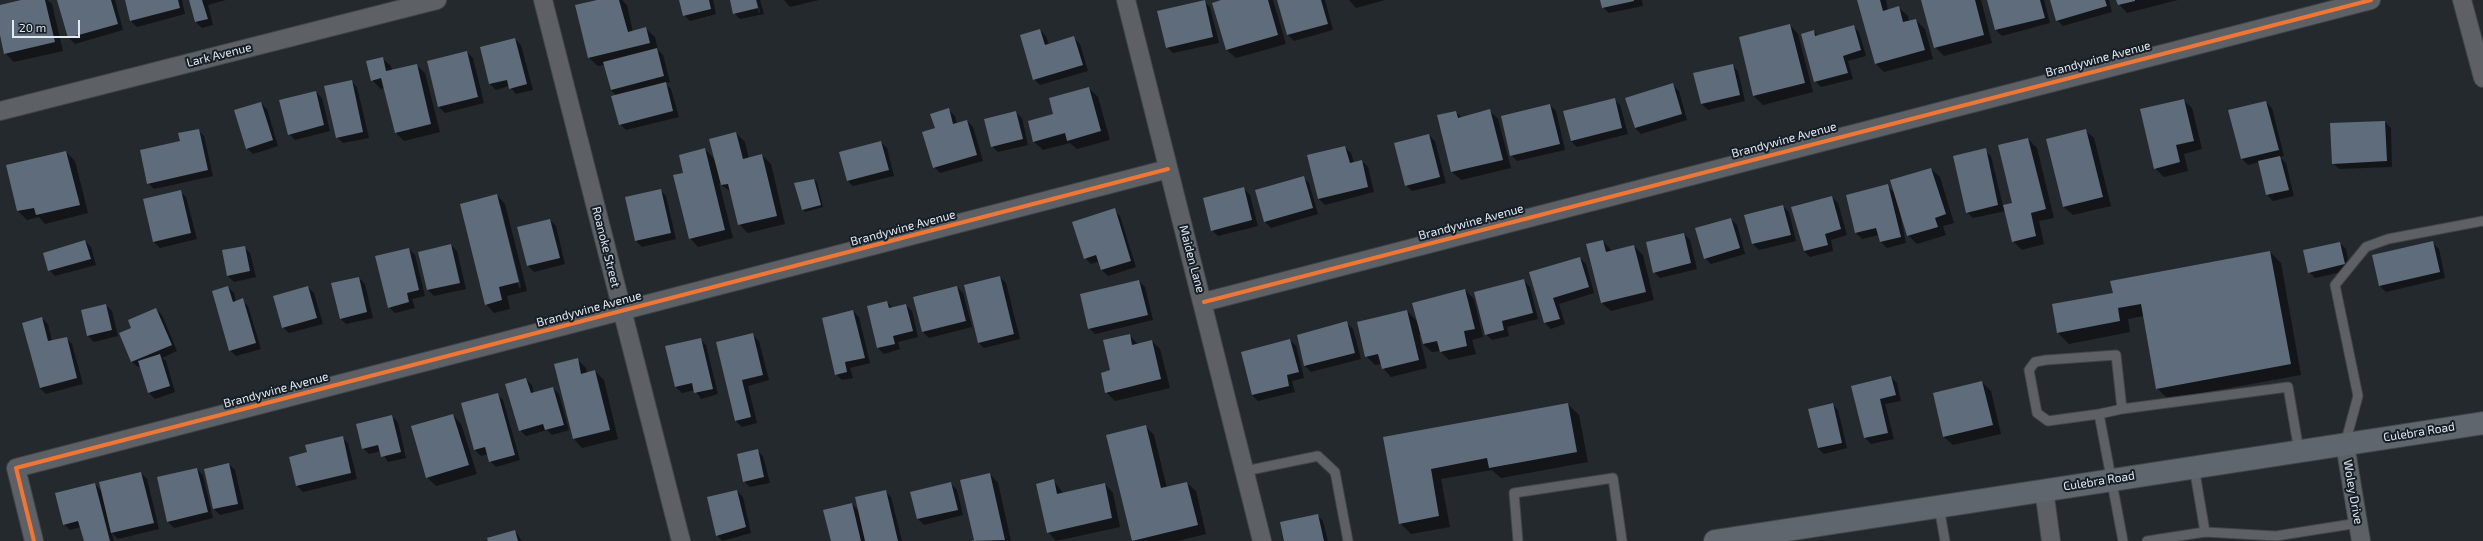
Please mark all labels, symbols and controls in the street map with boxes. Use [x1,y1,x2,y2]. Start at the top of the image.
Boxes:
scale bar [14,12,82,38]
text: 20 m [19,20,46,34]
street label: Brandywine Avenue [2044,38,2152,80]
street label: Lark Avenue [185,40,253,70]
street label: Brandywine Avenue [1730,119,1838,161]
street label: Brandywine Avenue [1417,201,1525,243]
street label: Roanoke Street [589,205,623,289]
street label: Brandywine Avenue [849,207,957,249]
street label: Maiden Lane [1176,224,1208,294]
street label: Brandywine Avenue [535,288,643,330]
street label: Brandywine Avenue [222,369,330,411]
street label: Culebra Road [2382,419,2456,445]
street label: Woley Drive [2340,459,2366,525]
street label: Culebra Road [2062,468,2136,494]

